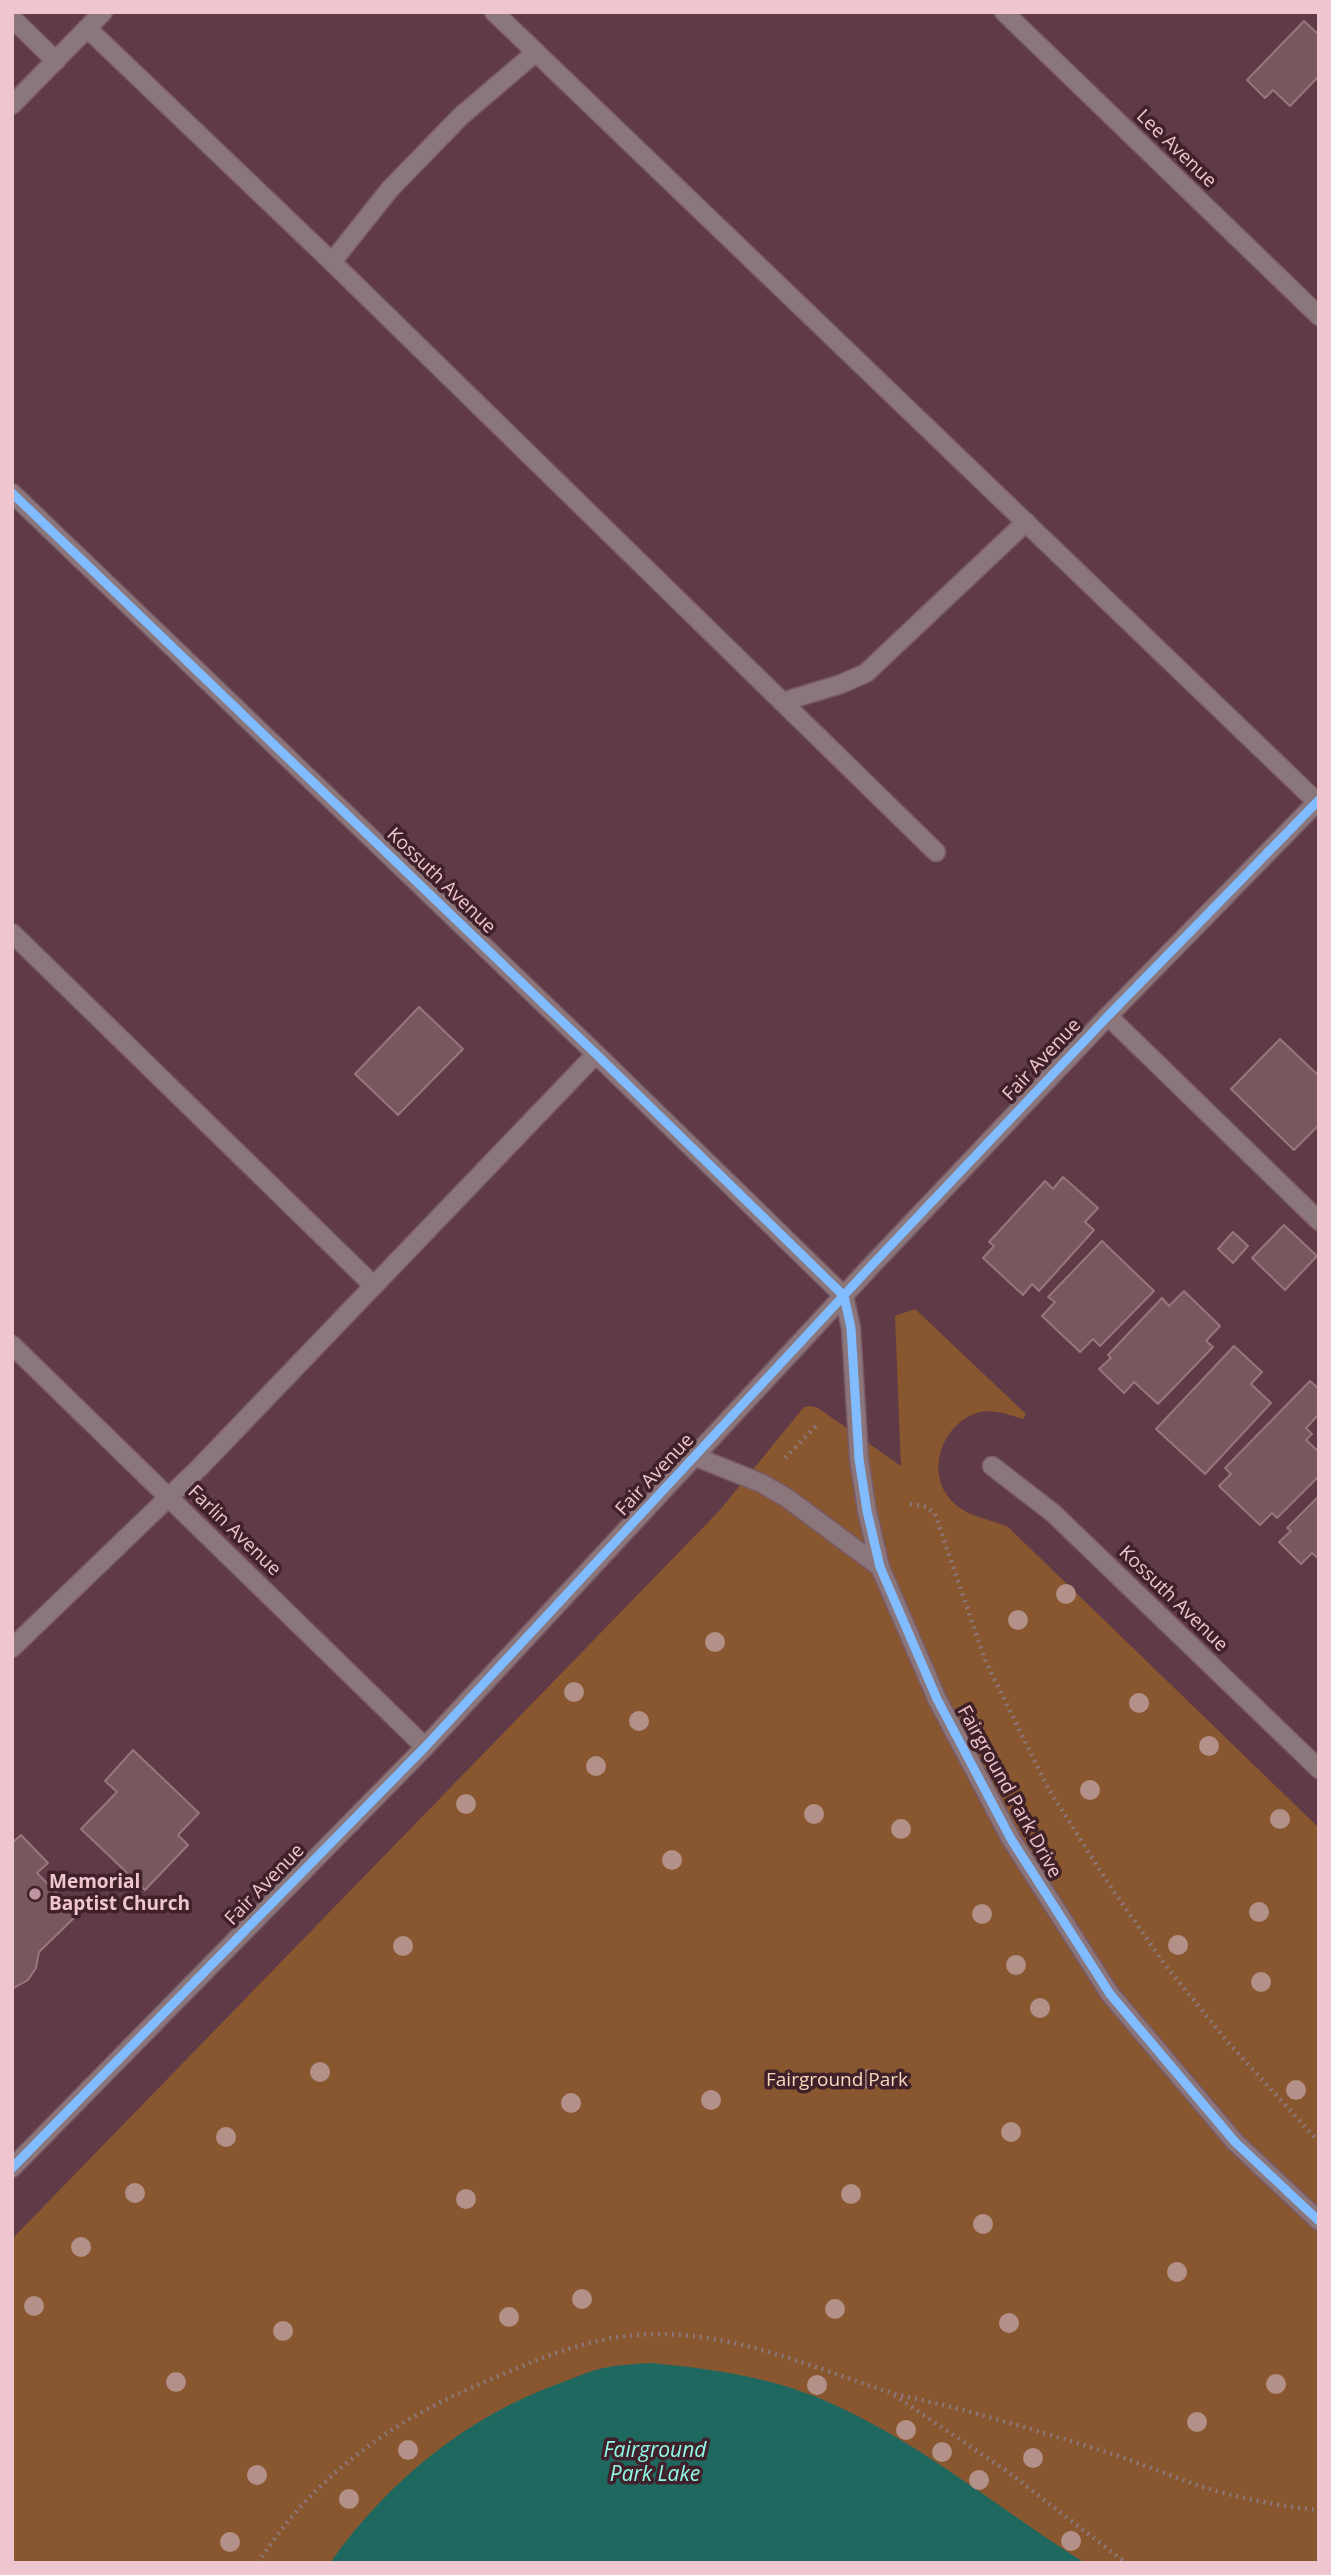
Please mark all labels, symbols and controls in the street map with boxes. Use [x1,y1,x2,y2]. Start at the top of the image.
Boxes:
street label: Lee Avenue [1131,105,1221,193]
street label: Kossuth Avenue [382,823,500,939]
street label: Fair Avenue [998,1014,1086,1106]
street label: Fair Avenue [611,1429,699,1521]
street label: Farlin Avenue [183,1481,285,1581]
street label: Kossuth Avenue [1114,1541,1232,1657]
street label: Fairground Park Drive [952,1702,1066,1882]
street label: Fair Avenue [221,1840,309,1930]
place label: Memorial Baptist Church [49,1872,190,1916]
marker: Memorial Baptist Church [27,1886,43,1902]
park label: Fairground Park [766,2070,908,2092]
water label: Fairground Park Lake [604,2438,706,2488]

